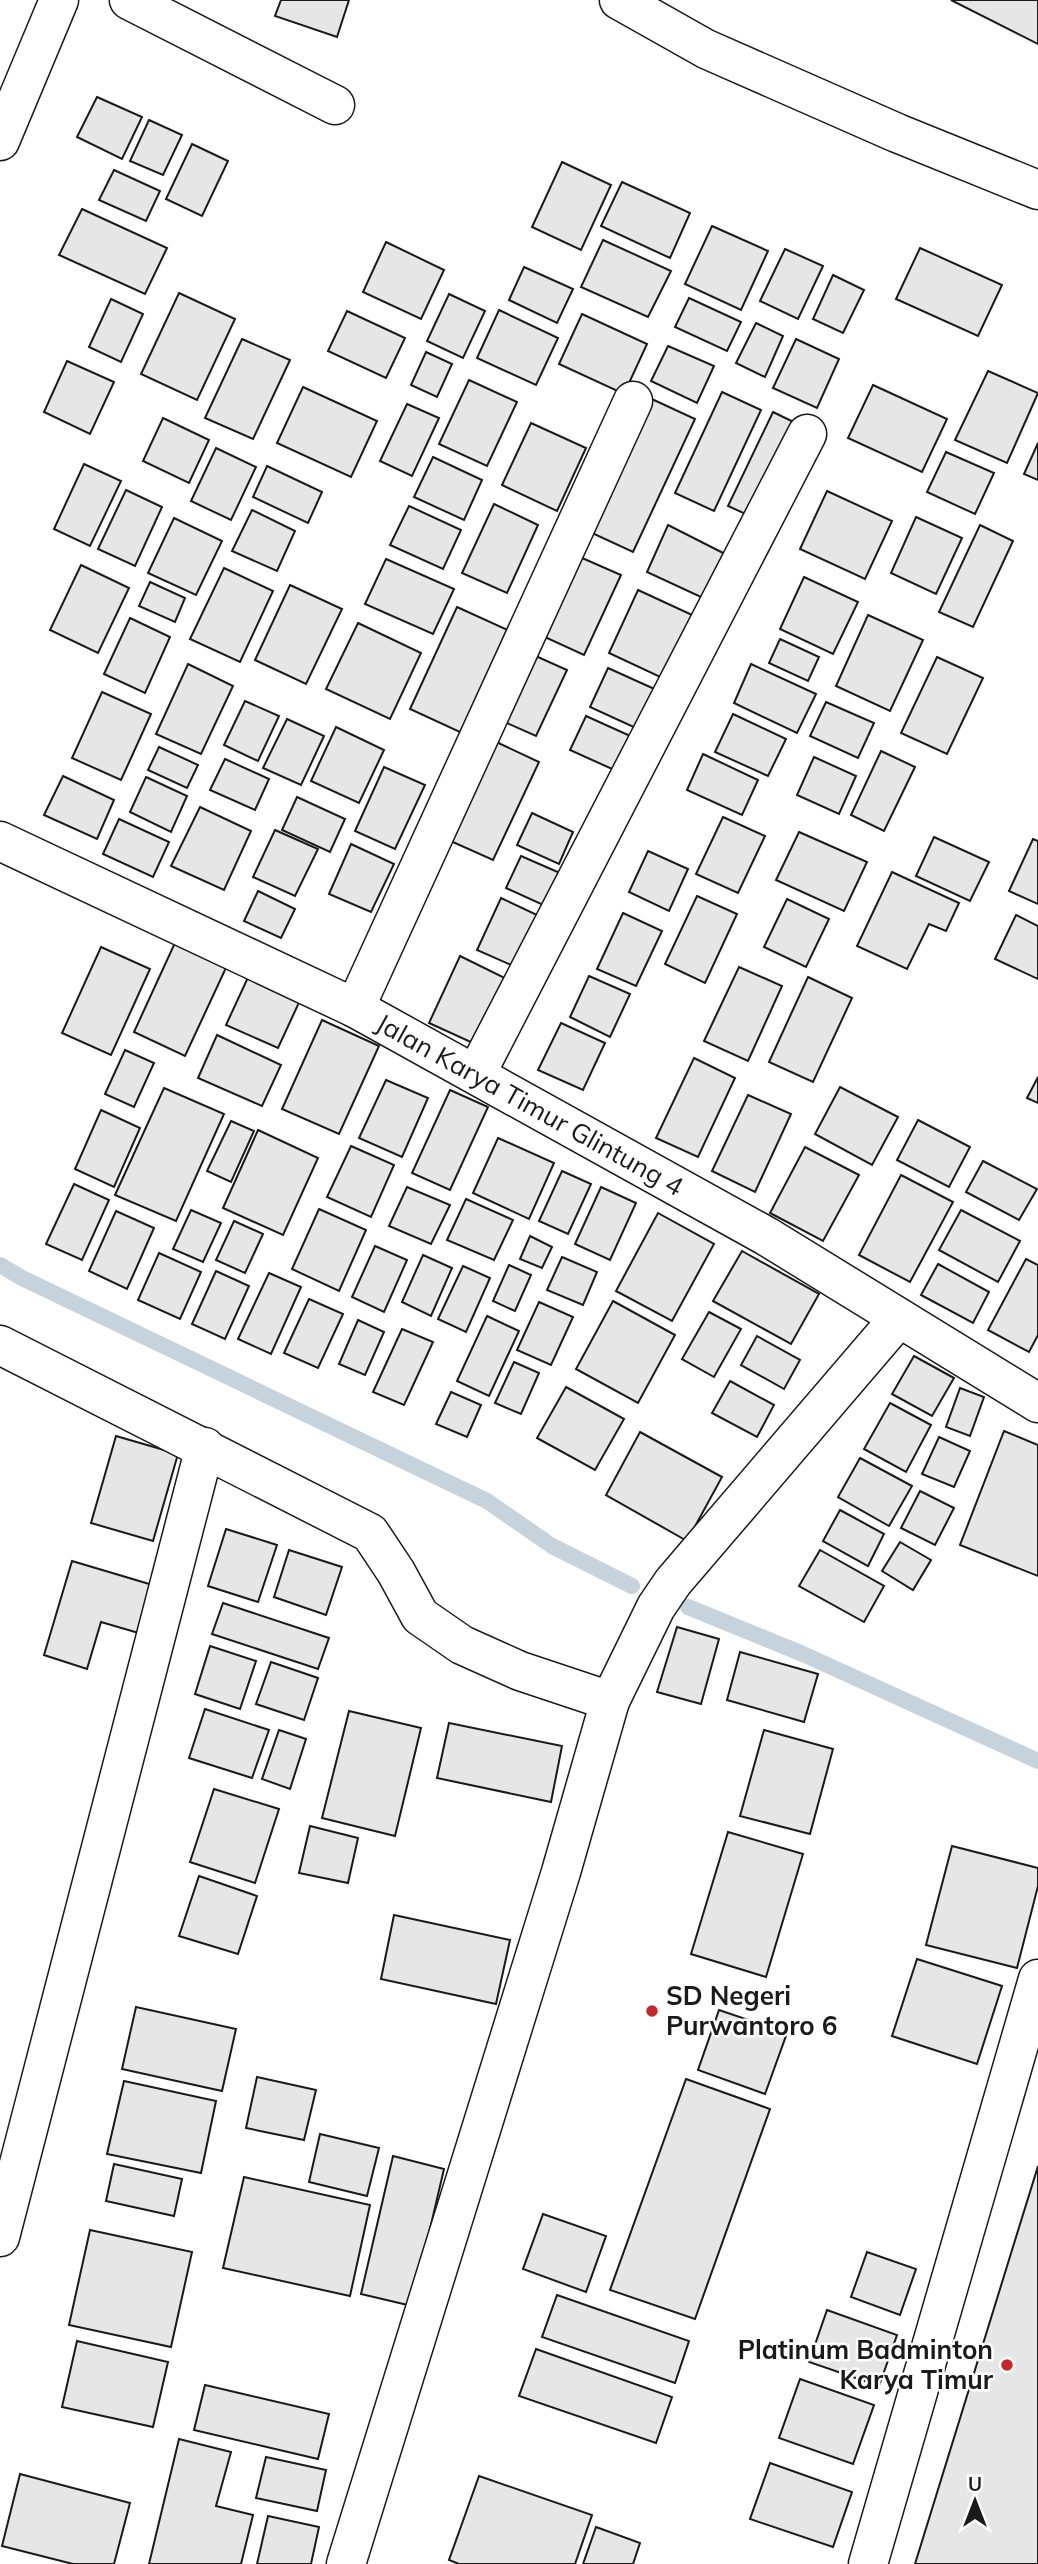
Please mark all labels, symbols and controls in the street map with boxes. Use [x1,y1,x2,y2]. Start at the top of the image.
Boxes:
street label: Jalan Karya Timur Glintung 4 [370,1006,689,1203]
place label: SD Negeri Purwantoro 6 [666,1979,837,2042]
marker: SD Negeri Purwantoro 6 [644,2003,660,2019]
place label: Platinum Badminton Karya Timur [738,2333,994,2396]
marker: Platinum Badminton Karya Timur [999,2357,1015,2373]
north arrow [940,2466,1010,2536]
text: U [968,2472,982,2496]

